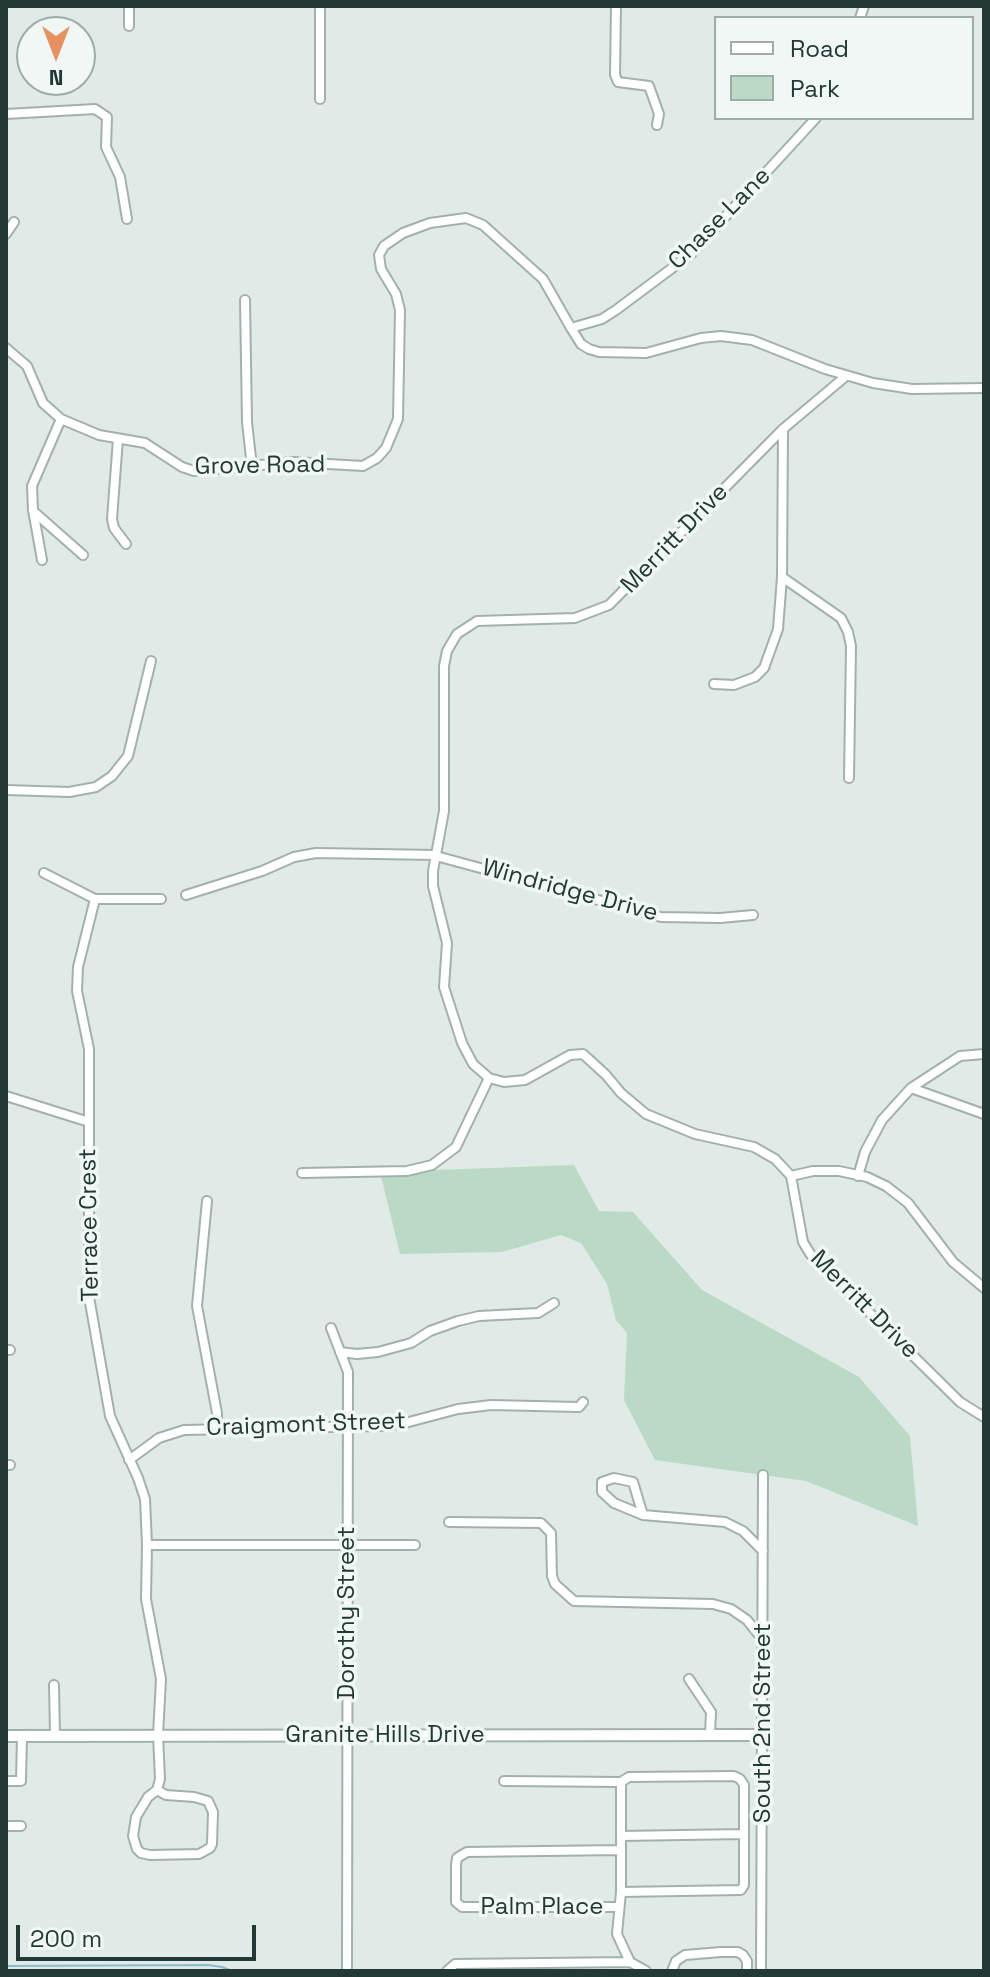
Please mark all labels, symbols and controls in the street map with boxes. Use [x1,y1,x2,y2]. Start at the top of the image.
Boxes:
north arrow [16,16,96,96]
legend [714,16,974,120]
text: Road [790,33,849,64]
text: N [49,64,63,92]
text: Park [790,73,840,104]
street label: Chase Lane [663,162,777,276]
street label: Grove Road [194,450,326,482]
street label: Merritt Drive [616,478,734,600]
street label: Windridge Drive [479,854,661,928]
street label: Terrace Crest [74,1148,106,1302]
street label: Merritt Drive [804,1245,924,1365]
street label: Craigmont Street [206,1407,406,1443]
street label: Dorothy Street [333,1526,361,1700]
street label: South 2nd Street [749,1623,777,1823]
street label: Granite Hills Drive [285,1721,485,1749]
street label: Palm Place [481,1893,603,1921]
scale bar [20,1909,260,1959]
text: 200 m [30,1923,102,1954]

